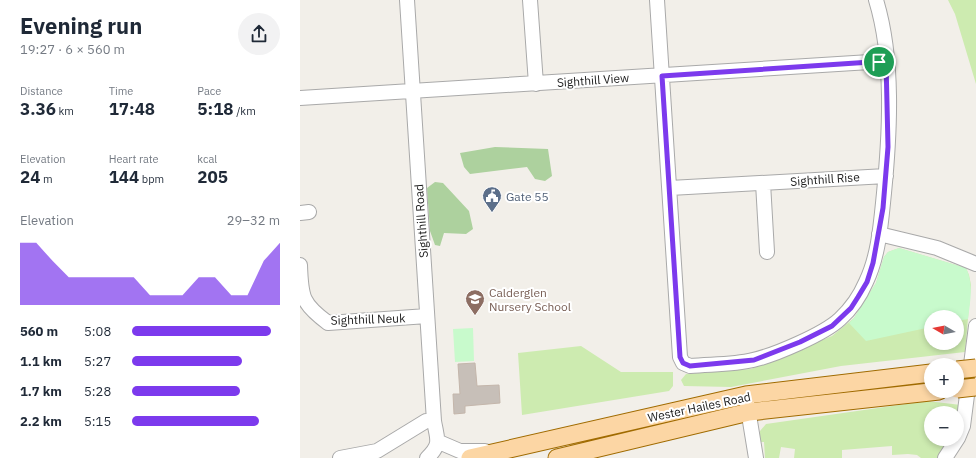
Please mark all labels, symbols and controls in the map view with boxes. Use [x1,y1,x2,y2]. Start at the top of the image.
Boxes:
text: Evening run [20,11,142,40]
button: share [238,13,280,55]
text: 19:27 · 6 × 560 m [20,41,125,58]
pin [862,45,896,79]
icon: arrive [868,51,890,73]
street label: Sighthill View [556,70,630,90]
text: Distance [20,84,63,98]
text: Time [109,84,133,98]
text: Pace [197,84,221,98]
text: 3.36 [20,98,56,120]
text: 17:48 [109,98,155,120]
text: 5:18 [197,98,234,120]
text: km [56,104,74,118]
text: /km [234,104,256,118]
text: Elevation [20,152,66,166]
text: Heart rate [109,152,159,166]
text: kcal [197,152,217,166]
text: 24 [20,166,40,188]
text: 144 [109,166,139,188]
text: 205 [197,166,228,188]
street label: Sighthill Rise [790,169,861,189]
text: m [40,172,53,186]
text: bpm [139,172,164,186]
street label: Sighthill Road [411,184,431,258]
public building icon: Gate 55 [481,185,503,213]
place label: Gate 55 [506,189,549,204]
text: Elevation [20,212,74,229]
text: 29–32 m [227,212,280,229]
place label: Calderglen Nursery School [489,285,571,314]
school or university icon: Calderglen Nursery School [464,288,486,316]
street label: Sighthill Neuk [330,310,406,328]
north arrow [924,310,964,350]
map controls [924,310,964,446]
text: 560 m [20,323,58,340]
text: 5:08 [84,323,111,340]
text: 1.1 km [20,353,62,370]
text: 5:27 [84,353,111,370]
button: + [924,358,964,398]
text: 1.7 km [20,383,62,400]
text: 5:28 [84,383,111,400]
street label: Wester Hailes Road [646,389,752,425]
button: − [924,406,964,446]
text: 2.2 km [20,413,62,430]
text: 5:15 [84,413,111,430]

